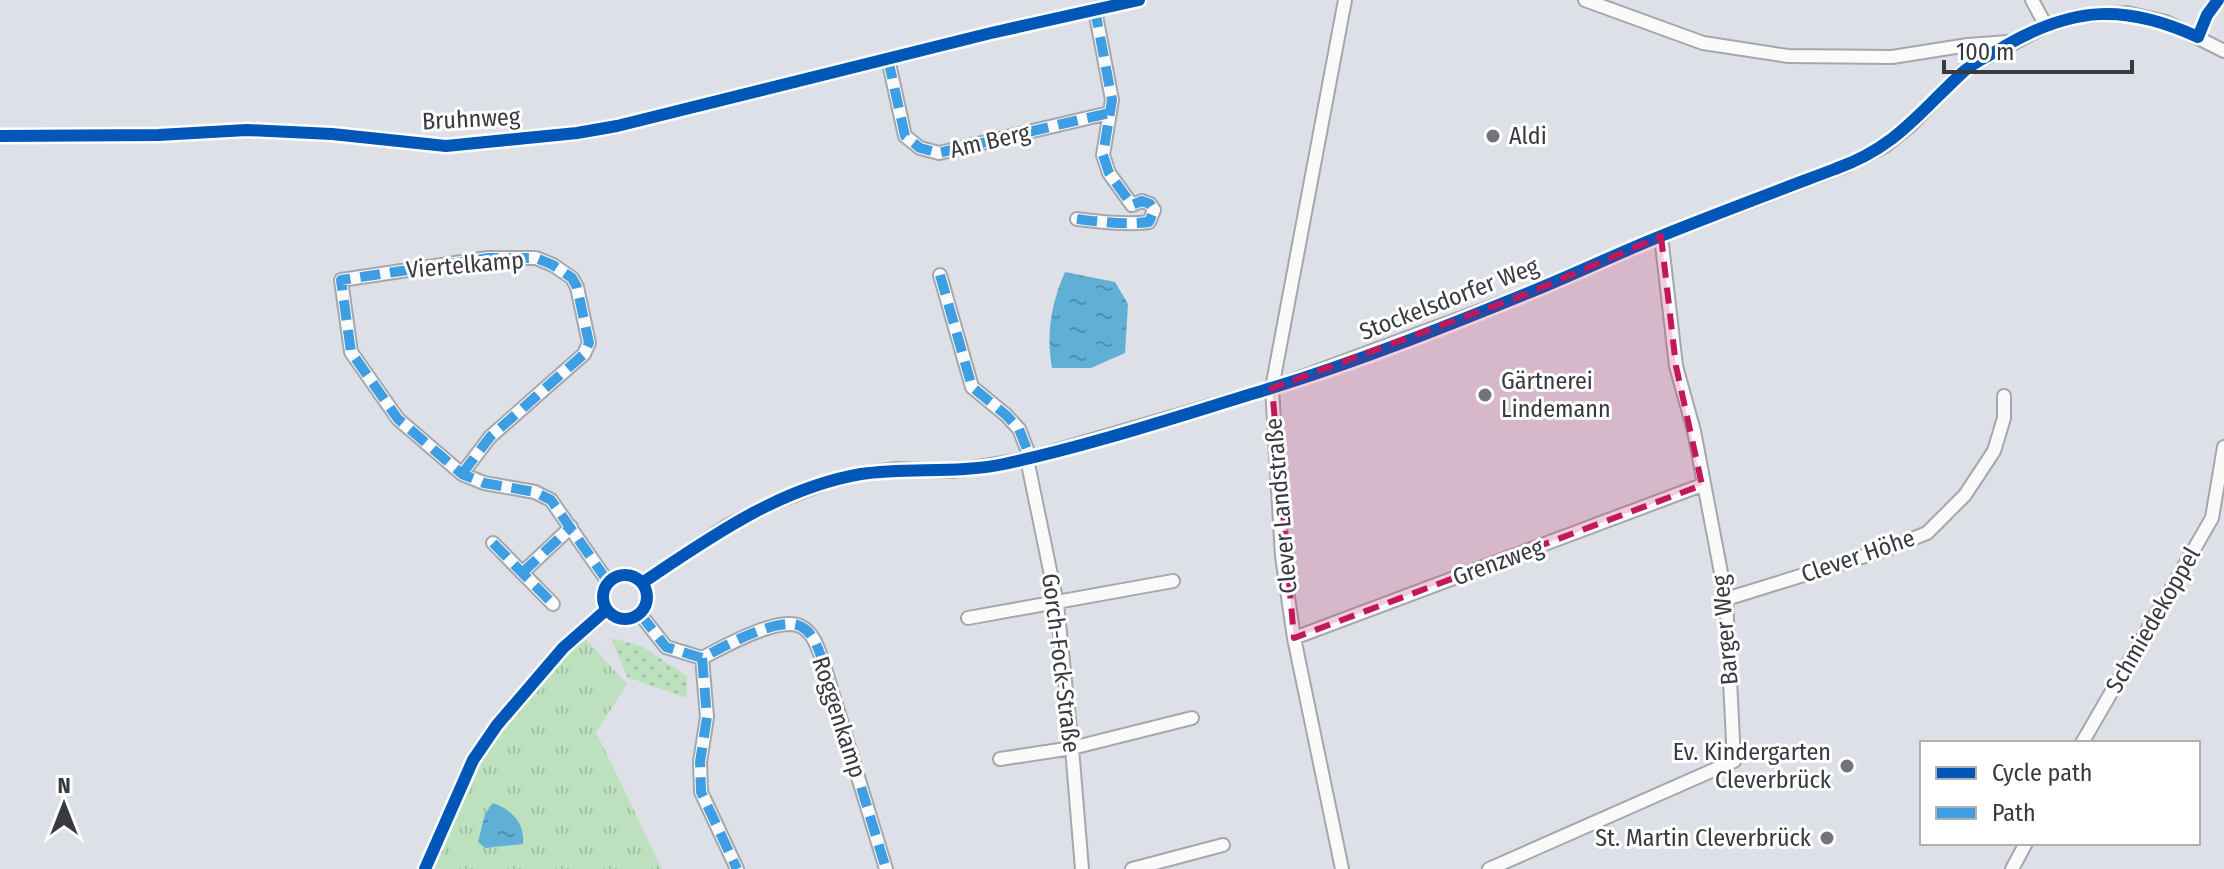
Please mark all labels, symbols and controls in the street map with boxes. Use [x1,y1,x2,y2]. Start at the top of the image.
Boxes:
scale bar [1944,24,2132,74]
text: 100 m [1956,38,2014,66]
street label: Bruhnweg [421,102,521,136]
street label: Am Berg [947,118,1033,164]
place label: Aldi [1509,122,1547,150]
marker: Aldi [1484,127,1502,145]
street label: Viertelkamp [405,246,525,284]
street label: Stockelsdorfer Weg [1356,252,1543,346]
place label: Gärtnerei Lindemann [1501,367,1611,423]
marker: Gärtnerei Lindemann [1476,386,1494,404]
street label: Clever Landstraße [1259,417,1303,595]
street label: Clever Höhe [1798,524,1918,588]
street label: Grenzweg [1449,532,1548,591]
street label: Schmiedekoppel [2100,542,2206,698]
street label: Gorch-Fock-Straße [1036,572,1086,754]
street label: Barger Weg [1706,573,1744,686]
street label: Roggenkamp [806,653,872,781]
place label: Ev. Kindergarten Cleverbrück [1673,738,1832,794]
legend [1920,741,2200,845]
marker: Ev. Kindergarten Cleverbrück [1838,757,1856,775]
text: Cycle path [1992,759,2092,787]
north arrow [24,765,104,845]
text: N [57,772,71,799]
text: Path [1992,799,2036,827]
place label: St. Martin Cleverbrück [1595,824,1812,852]
marker: St. Martin Cleverbrück [1818,829,1836,847]

